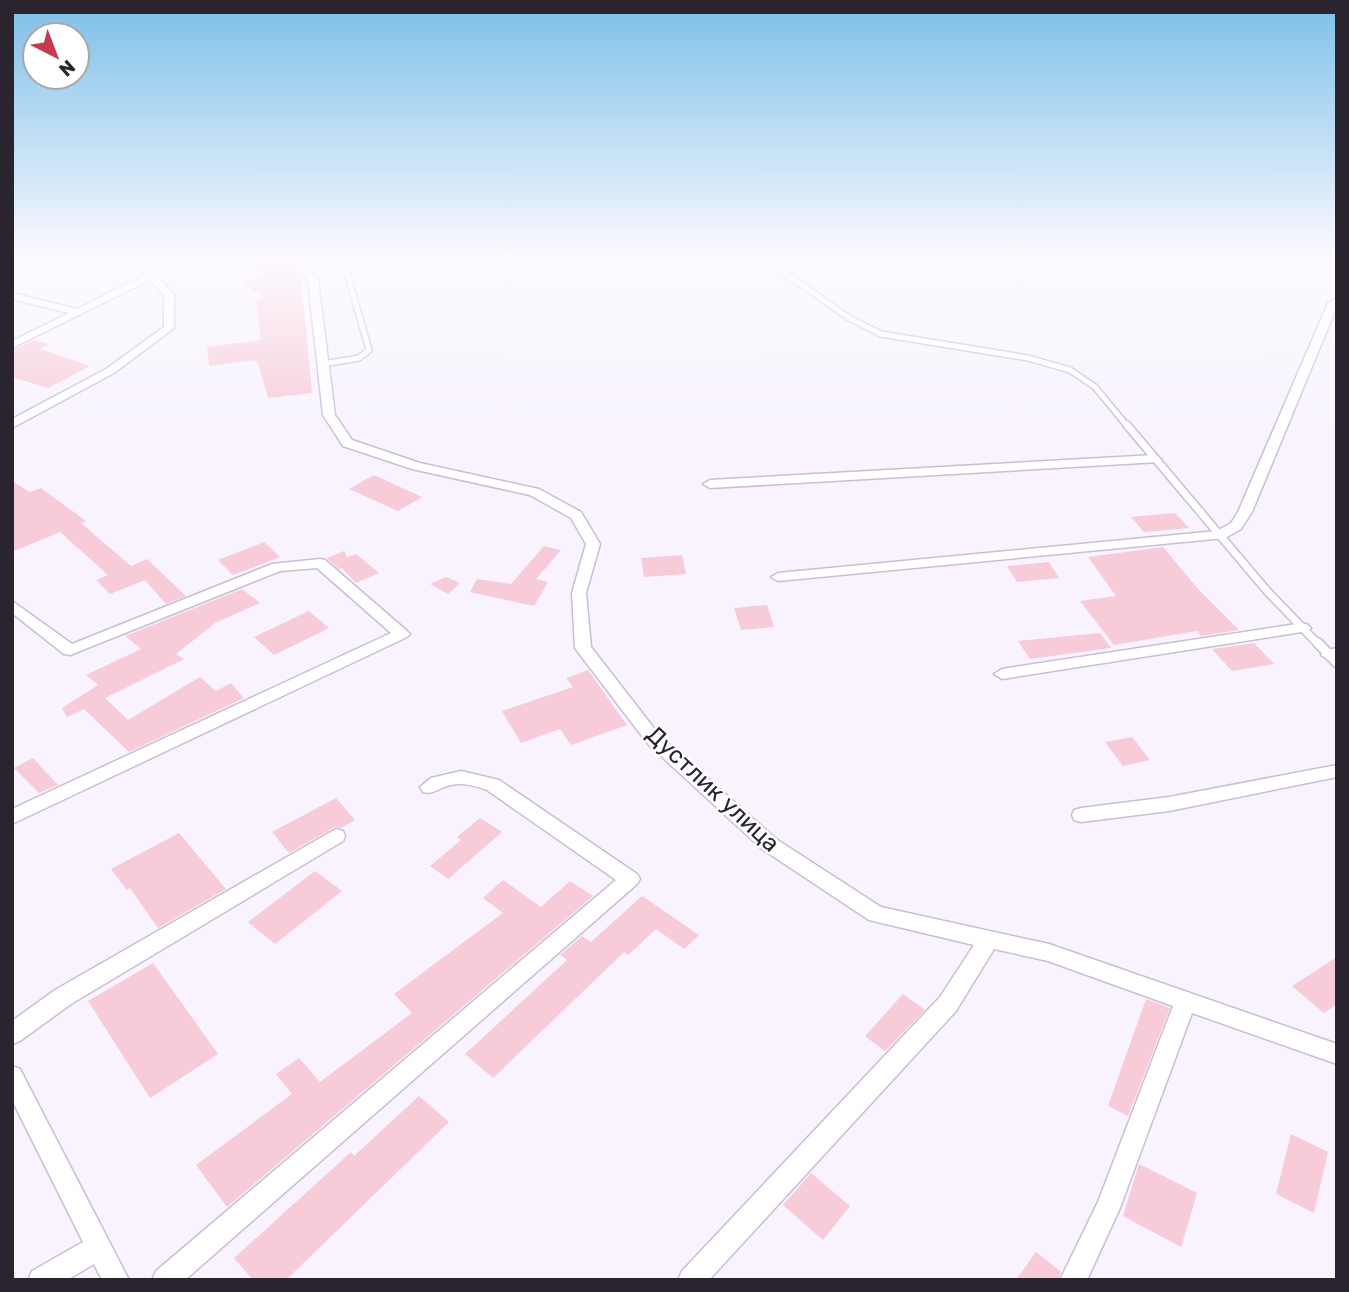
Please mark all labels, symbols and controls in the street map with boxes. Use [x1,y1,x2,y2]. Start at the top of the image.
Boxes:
north arrow [21,21,91,91]
text: N [54,55,80,81]
street label: Дустлик улица [641,720,785,858]

